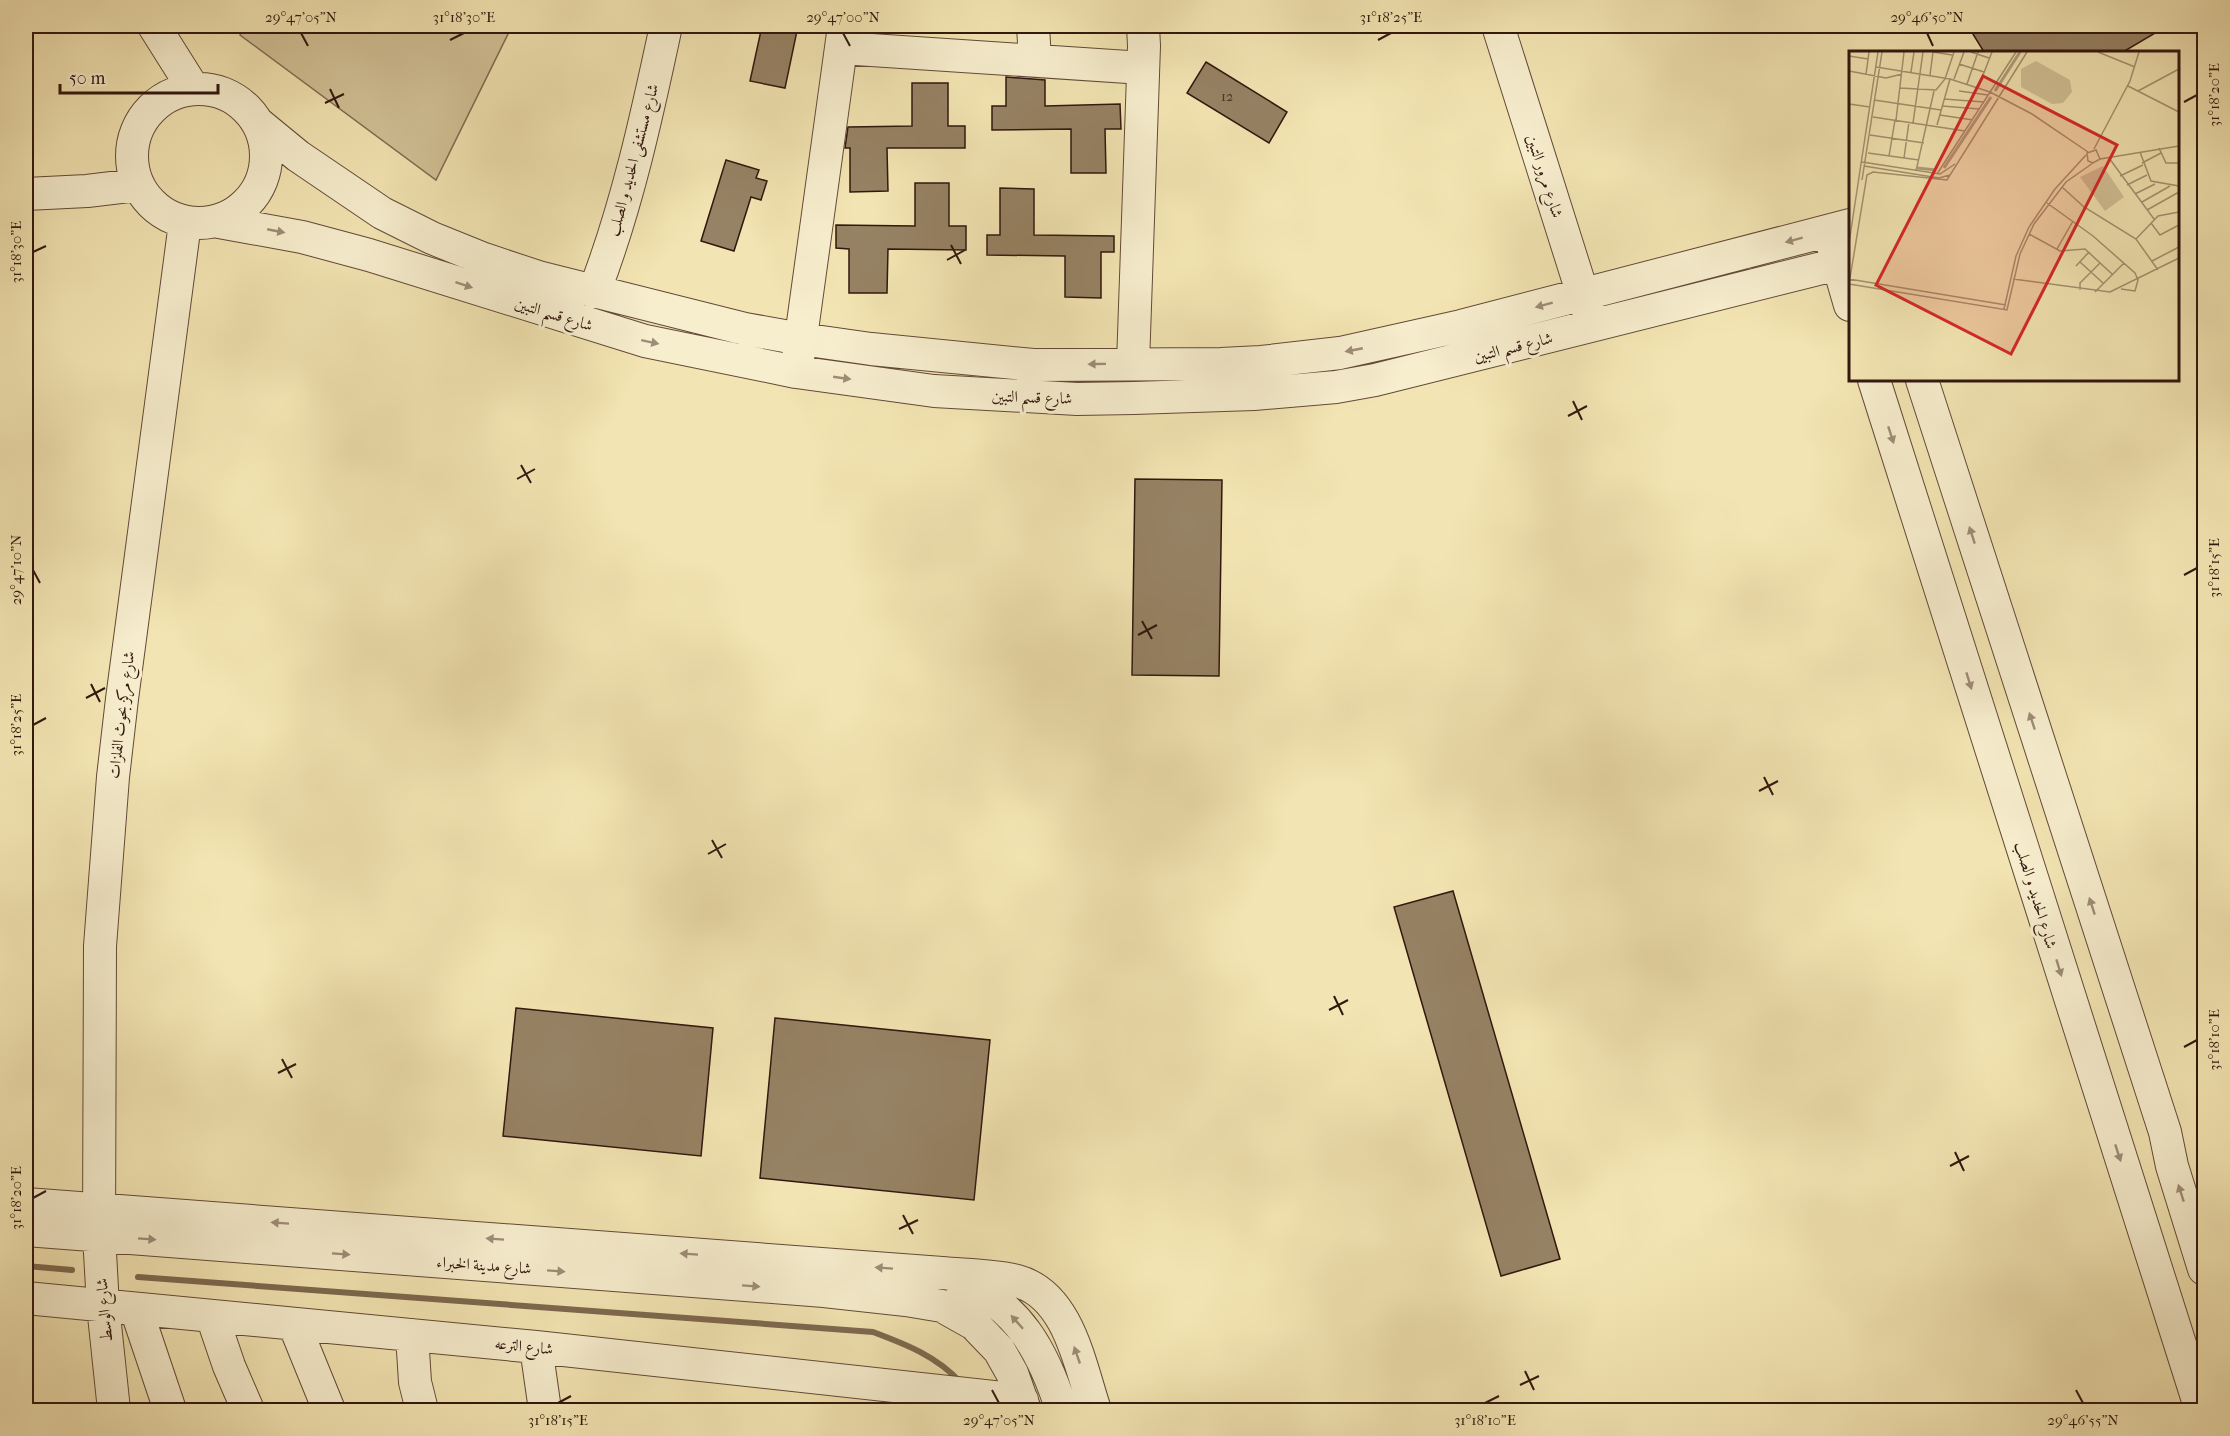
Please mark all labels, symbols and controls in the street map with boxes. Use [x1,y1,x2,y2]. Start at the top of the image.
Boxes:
text: 29°47'05"N [265,8,338,26]
text: 31°18'30"E [433,8,495,26]
text: 29°47'00"N [806,8,880,26]
text: 31°18'25"E [1360,8,1422,26]
text: 29°46'50"N [1890,8,1964,26]
inset map [1849,51,2179,381]
scale bar [60,57,218,95]
text: 31°18'20"E [2205,63,2223,127]
text: 50 m [69,68,106,89]
street label: شارع مستشفى الحديد و الصلب [603,82,666,239]
house number: 12 [1221,88,1233,105]
street label: شارع مرور التبين [1519,132,1567,221]
text: 31°18'30"E [7,221,25,283]
one-way arrow [267,227,286,236]
one-way arrow [1785,235,1803,245]
one-way arrow [455,281,473,290]
street label: شارع قسم التبين [511,293,595,342]
one-way arrow [1535,300,1553,310]
street label: شارع قسم التبين [1472,328,1556,373]
one-way arrow [641,337,659,347]
one-way arrow [1345,346,1364,355]
one-way arrow [1088,359,1107,369]
one-way arrow [832,374,851,383]
street label: شارع قسم التبين [991,386,1073,415]
one-way arrow [1887,426,1897,444]
one-way arrow [1967,526,1976,544]
text: 29°47'10"N [7,534,25,605]
text: 31°18'15"E [2205,538,2223,598]
street label: شارع مركز بحوث الفلزات [104,650,142,780]
one-way arrow [1965,672,1974,690]
text: 31°18'25"E [7,694,25,756]
one-way arrow [2027,712,2036,730]
street label: شارع الحديد و الصلب [2007,839,2061,952]
one-way arrow [2087,897,2096,915]
one-way arrow [2055,959,2064,977]
text: 31°18'10"E [2205,1009,2223,1071]
one-way arrow [2114,1144,2123,1162]
text: 31°18'20"E [7,1166,25,1230]
one-way arrow [2175,1184,2185,1202]
one-way arrow [270,1218,289,1228]
one-way arrow [137,1234,156,1244]
one-way arrow [485,1234,504,1244]
one-way arrow [332,1249,351,1259]
one-way arrow [680,1249,699,1258]
street label: شارع مدينة الخبراء [436,1252,532,1282]
one-way arrow [874,1263,893,1273]
one-way arrow [547,1266,566,1275]
street label: شارع الوسط [92,1277,120,1343]
one-way arrow [741,1281,760,1290]
one-way arrow [1011,1315,1024,1330]
street label: شارع الترعه [493,1333,554,1362]
one-way arrow [1071,1346,1081,1364]
text: 31°18'15"E [528,1411,588,1429]
text: 29°47'05"N [963,1411,1036,1429]
text: 31°18'10"E [1454,1411,1516,1429]
text: 29°46'55"N [2047,1411,2119,1429]

